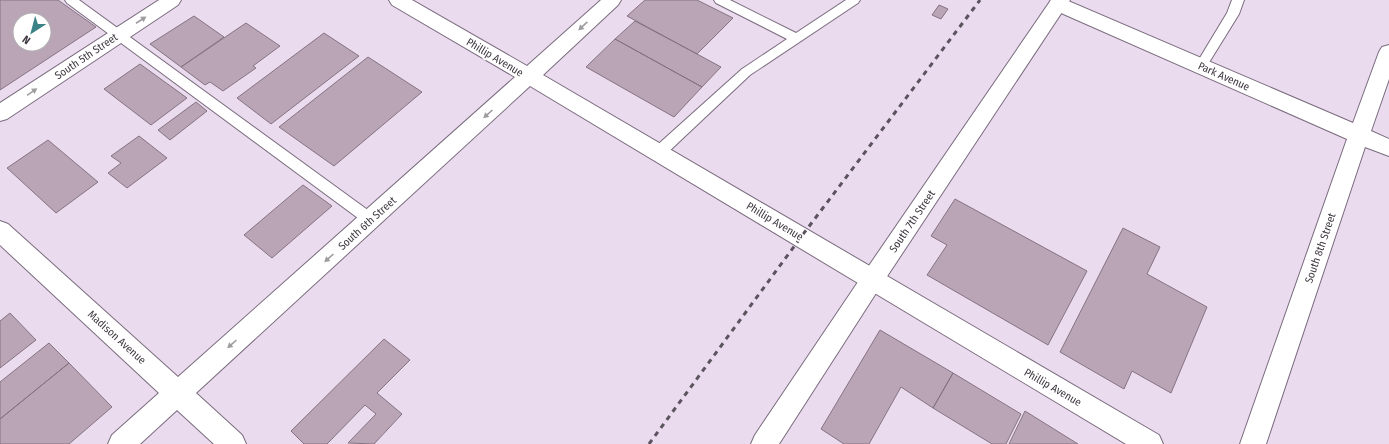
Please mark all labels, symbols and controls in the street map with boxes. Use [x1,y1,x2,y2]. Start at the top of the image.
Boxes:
north arrow [12,12,52,52]
one-way arrow [136,16,146,24]
one-way arrow [578,22,589,31]
street label: South 5th Street [52,30,120,82]
text: N [20,32,33,47]
street label: Phillip Avenue [464,35,526,80]
street label: Park Avenue [1196,59,1252,94]
one-way arrow [27,88,38,96]
one-way arrow [482,110,493,119]
street label: South 7th Street [887,187,938,255]
street label: South 6th Street [336,194,399,253]
street label: Phillip Avenue [744,199,806,244]
street label: South 8th Street [1302,211,1339,285]
one-way arrow [324,253,334,262]
street label: Madison Avenue [85,308,148,367]
one-way arrow [227,340,237,349]
street label: Phillip Avenue [1022,366,1084,409]

